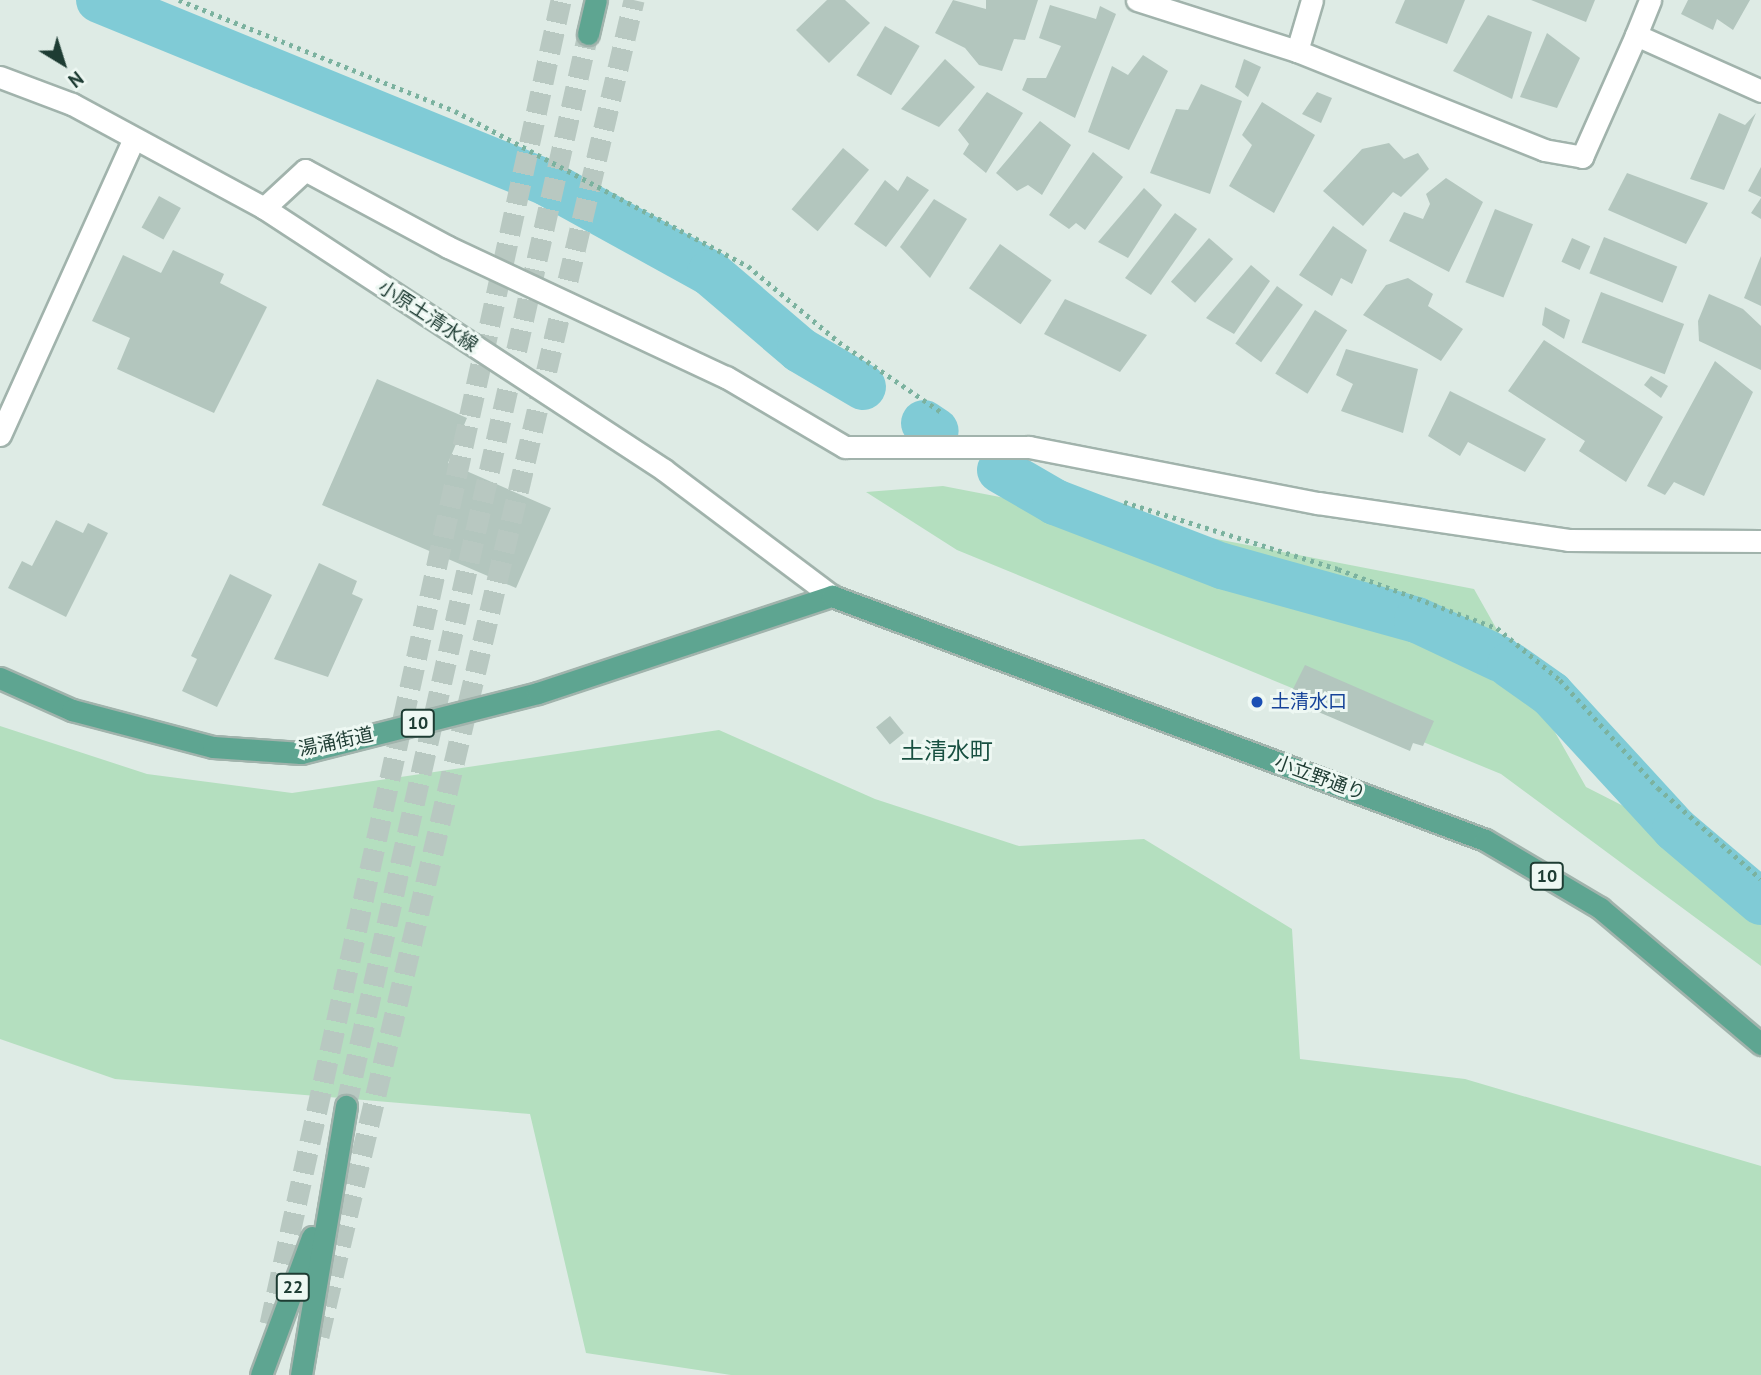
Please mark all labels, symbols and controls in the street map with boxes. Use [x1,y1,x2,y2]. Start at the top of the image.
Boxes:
north arrow [28,28,98,98]
text: N [64,66,88,93]
street label: 小原土清水線 [374,275,482,357]
place label: 土清水口 [1271,691,1347,713]
marker: 土清水口 [1249,694,1265,710]
road number: 10 [400,708,436,738]
street label: 湯涌街道 [296,723,376,761]
district label: 土清水町 [901,737,993,765]
street label: 小立野通り [1271,751,1369,805]
road number: 10 [1530,862,1564,890]
road number: 22 [276,1272,310,1302]

